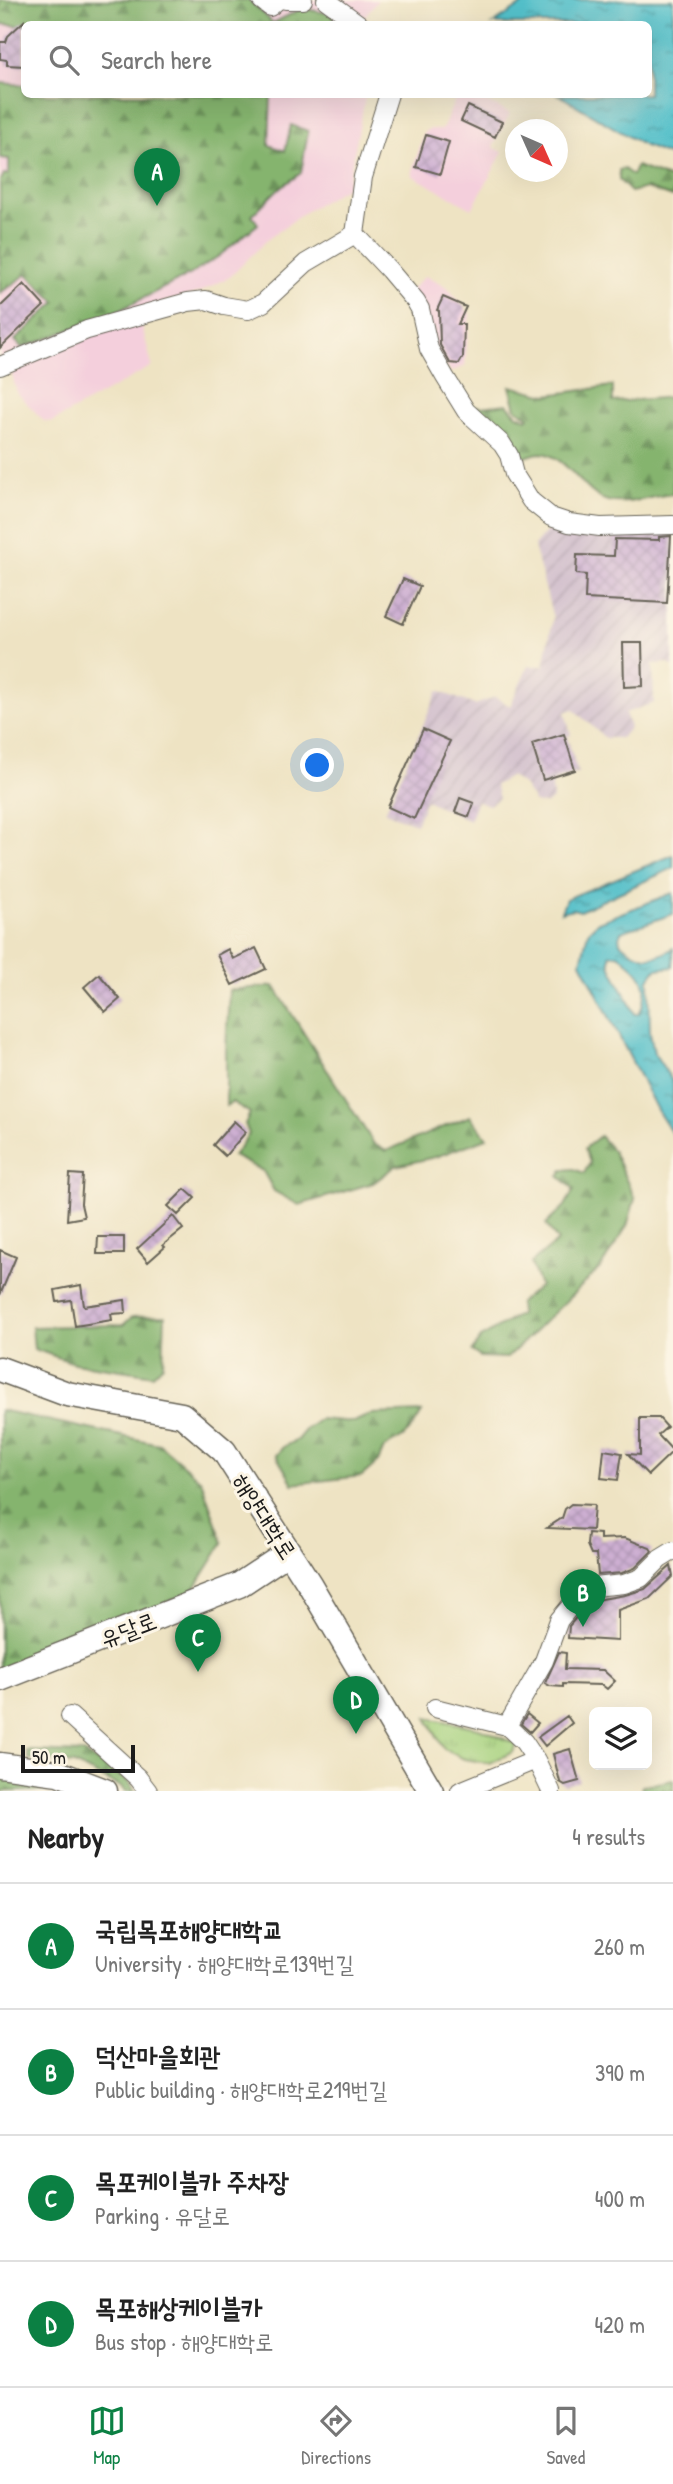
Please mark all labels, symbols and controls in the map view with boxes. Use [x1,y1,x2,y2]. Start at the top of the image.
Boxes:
search box [21,21,652,98]
icon: search [45,41,83,79]
text: Search here [101,42,212,77]
north arrow [505,119,568,182]
pin: A [134,148,180,206]
your location [300,748,334,782]
street label: 해양대학로 [225,1467,305,1565]
pin: B [560,1569,606,1627]
street label: 유달로 [95,1604,161,1654]
pin: C [175,1614,221,1672]
pin: D [333,1676,379,1734]
map controls [589,1707,652,1770]
button: layers [589,1707,652,1770]
scale bar [21,1742,135,1774]
text: 50 m [32,1744,66,1770]
text: Nearby [28,1817,104,1857]
text: 4 results [572,1821,645,1852]
text: 국립목포해양대학교 [95,1912,283,1947]
text: A [45,1931,57,1962]
text: 260 m [594,1931,645,1962]
text: University · 해양대학로139번길 [95,1948,354,1979]
text: 덕산마을회관 [95,2038,221,2073]
text: B [45,2057,57,2088]
text: 390 m [595,2057,645,2088]
text: Public building · 해양대학로219번길 [95,2074,387,2105]
text: 목포케이블카 주차장 [95,2164,289,2199]
text: C [45,2183,57,2214]
text: 400 m [595,2183,645,2214]
text: Parking · 유달로 [95,2200,230,2231]
text: 목포해상케이블카 [95,2290,262,2325]
text: D [46,2309,56,2340]
text: 420 m [594,2309,645,2340]
text: Bus stop · 해양대학로 [95,2326,274,2357]
tab: Map [88,2402,126,2470]
tab: Directions [301,2402,371,2470]
tab: Saved [547,2402,585,2470]

